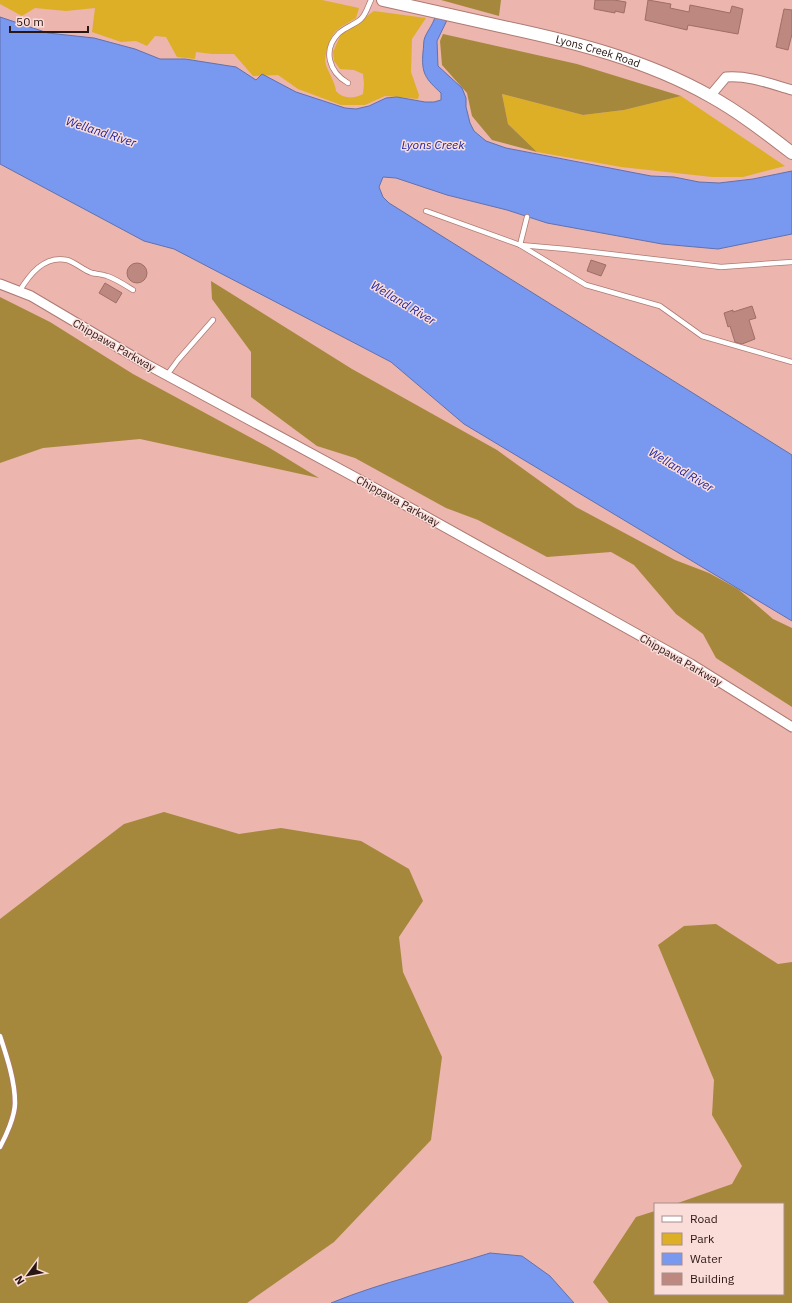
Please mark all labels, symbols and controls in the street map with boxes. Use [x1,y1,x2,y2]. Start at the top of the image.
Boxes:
scale bar [10,8,88,34]
text: 50 m [16,14,44,29]
street label: Lyons Creek Road [554,32,642,70]
water label: Welland River [64,113,139,150]
water label: Lyons Creek [401,137,465,152]
water label: Welland River [368,277,439,328]
street label: Chippawa Parkway [70,316,158,375]
water label: Welland River [646,444,717,495]
street label: Chippawa Parkway [354,472,443,530]
street label: Chippawa Parkway [637,631,725,690]
legend [654,1203,784,1295]
text: Road [690,1211,718,1226]
text: Park [690,1231,715,1246]
text: Water [690,1251,723,1266]
north arrow [8,1255,48,1295]
text: Building [690,1271,735,1286]
text: N [11,1273,28,1287]

